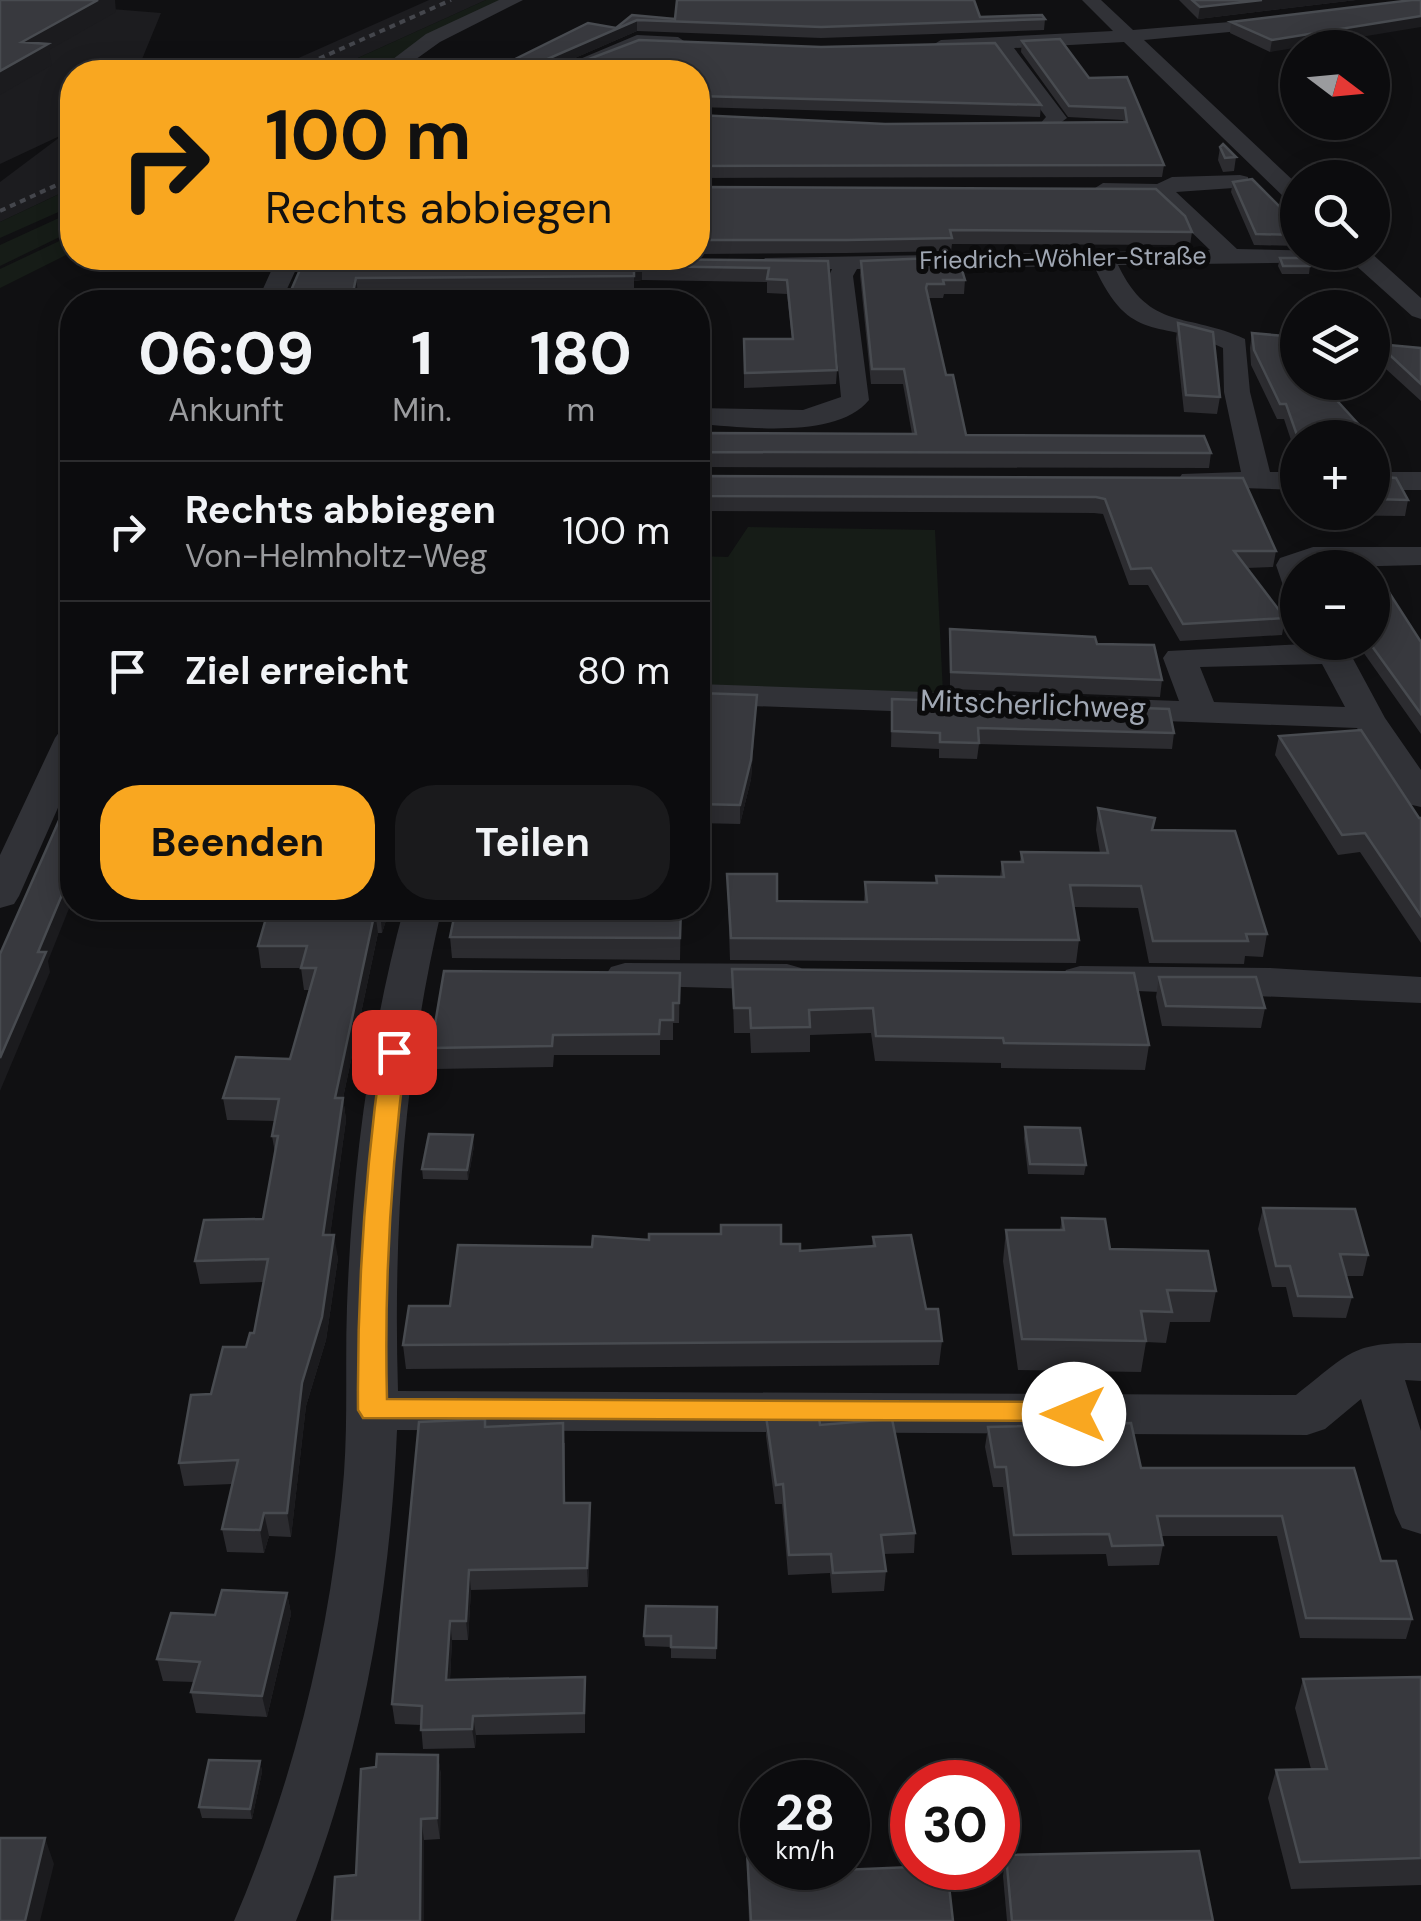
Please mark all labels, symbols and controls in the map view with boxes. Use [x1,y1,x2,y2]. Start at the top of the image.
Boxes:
north arrow [1280,30,1390,140]
map controls [1280,30,1390,660]
text: 100 m [265,90,471,181]
icon: right [100,100,230,230]
button: search [1280,160,1390,270]
text: Rechts abbiegen [265,178,612,237]
street label: Friedrich-Wöhler-Straße [919,239,1207,277]
button: layers [1280,290,1390,400]
text: 06:09 [138,314,314,393]
text: 1 [411,314,433,393]
text: 180 [530,314,632,393]
text: Ankunft [168,389,284,431]
text: Min. [392,389,452,431]
text: m [567,389,595,431]
button: + [1280,420,1390,530]
text: Rechts abbiegen [185,485,496,535]
icon: right [100,504,155,559]
text: 100 m [562,506,670,556]
text: Von-Helmholtz-Weg [185,535,488,577]
button: − [1280,550,1390,660]
icon: arrive [100,644,155,699]
text: Ziel erreicht [185,646,409,696]
text: 80 m [577,646,670,696]
street label: Mitscherlichweg [919,681,1147,727]
button: Beenden [100,785,375,900]
button: Teilen [395,785,670,900]
pin [352,1010,437,1095]
icon: arrive [367,1025,422,1080]
position arrow [1022,1362,1126,1466]
speed limit sign: 30 [890,1760,1020,1890]
text: 28 [775,1780,835,1846]
text: km/h [775,1834,835,1867]

